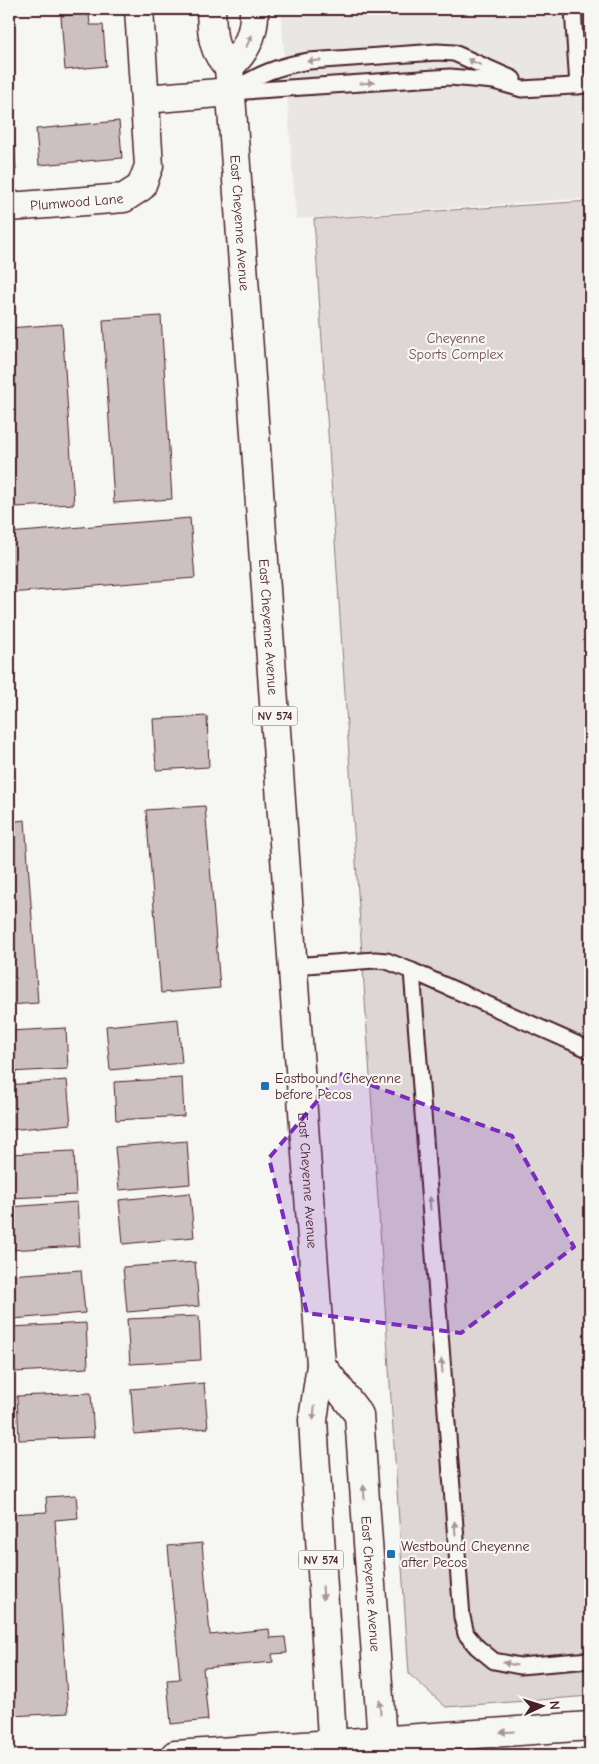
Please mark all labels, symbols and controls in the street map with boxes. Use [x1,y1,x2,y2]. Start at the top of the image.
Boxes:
one-way arrow [245,34,253,48]
one-way arrow [306,57,322,65]
one-way arrow [467,57,481,65]
one-way arrow [359,78,375,86]
street label: East Cheyenne Avenue [227,154,253,291]
street label: Plumwood Lane [30,190,124,214]
park label: Cheyenne Sports Complex [409,330,504,363]
street label: East Cheyenne Avenue [255,558,282,695]
road number: NV 574 [252,706,298,726]
place label: Eastbound Cheyenne before Pecos [275,1070,401,1103]
marker: Eastbound Cheyenne before Pecos [259,1080,271,1092]
street label: East Cheyenne Avenue [295,1112,321,1249]
one-way arrow [426,1195,434,1211]
one-way arrow [438,1357,446,1373]
one-way arrow [309,1406,317,1422]
one-way arrow [360,1484,368,1500]
street label: East Cheyenne Avenue [358,1515,384,1652]
one-way arrow [451,1519,459,1535]
place label: Westbound Cheyenne after Pecos [401,1538,530,1571]
marker: Westbound Cheyenne after Pecos [385,1548,397,1560]
road number: NV 574 [298,1550,344,1570]
one-way arrow [320,1585,328,1601]
one-way arrow [502,1660,518,1668]
north arrow [516,1682,566,1732]
one-way arrow [376,1698,384,1714]
text: N [546,1700,563,1710]
one-way arrow [498,1728,514,1736]

